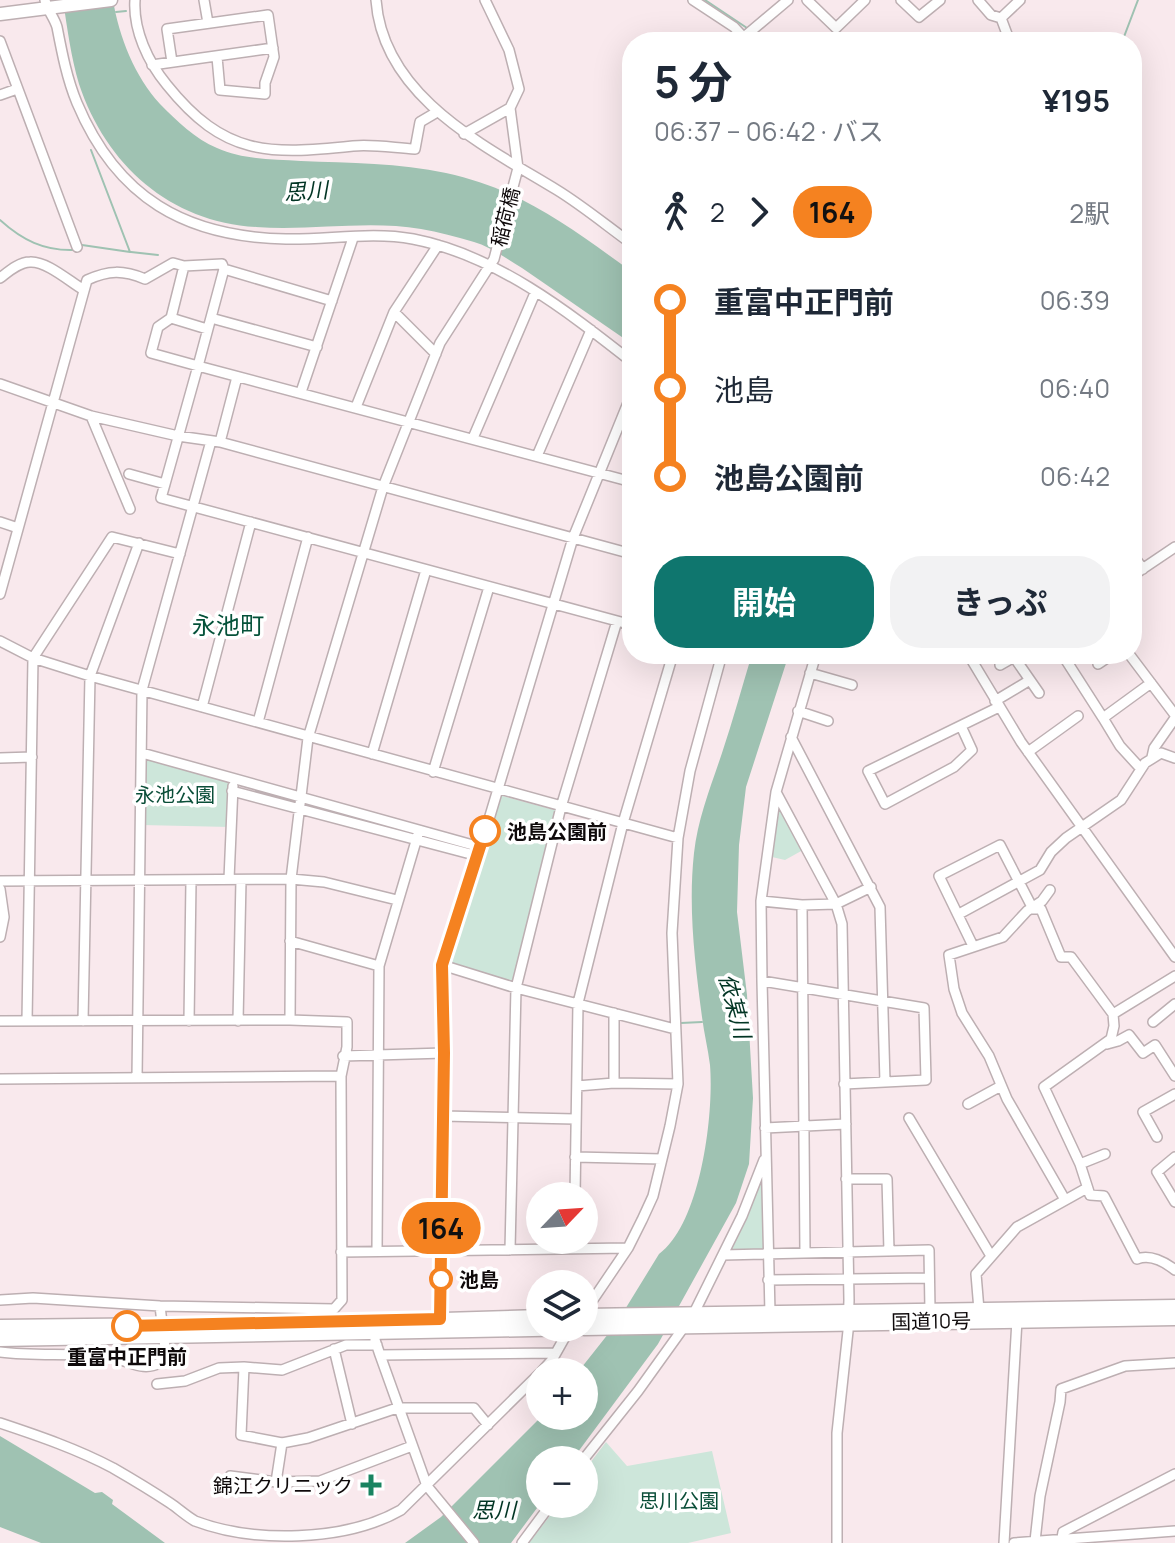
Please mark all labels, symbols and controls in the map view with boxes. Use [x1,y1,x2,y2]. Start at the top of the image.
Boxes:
text: 5 分 [654,51,733,111]
text: ¥195 [1042,80,1110,121]
text: 06:37 – 06:42 · バス [654,113,884,149]
water label: 思川 [283,174,331,207]
street label: 稲荷橋 [485,185,525,249]
icon: walk [654,190,698,234]
icon: forward [737,190,781,234]
text: 164 [809,193,856,231]
text: 2 [710,194,725,230]
text: 2駅 [1069,195,1110,231]
text: 重富中正門前 [714,281,894,322]
text: 06:39 [1040,282,1110,318]
text: 池島 [714,369,774,410]
text: 06:40 [1039,370,1110,406]
text: 池島公園前 [714,457,864,498]
text: 06:42 [1040,458,1110,494]
button: 開始 [654,556,874,648]
button: きっぷ [890,556,1110,648]
district label: 永池町 [192,608,264,641]
park label: 永池公園 [135,781,215,808]
marker: 池島公園前 [470,816,500,846]
place label: 池島公園前 [507,818,607,845]
water label: 依某川 [712,970,759,1044]
north arrow [526,1182,598,1254]
map controls [526,1182,598,1518]
line badge: 164 [395,1202,487,1254]
text: 164 [418,1209,464,1247]
place label: 池島 [459,1266,499,1293]
marker: 池島 [430,1268,452,1290]
button: layers [526,1270,598,1342]
street label: 国道10号 [891,1307,971,1335]
marker: 重富中正門前 [112,1311,142,1341]
place label: 重富中正門前 [67,1343,187,1370]
button: + [526,1358,598,1430]
button: − [526,1446,598,1518]
place label: 錦江クリニック [213,1472,353,1499]
marker: 錦江クリニック [360,1474,382,1496]
park label: 思川公園 [639,1487,719,1514]
water label: 思川 [472,1495,518,1525]

